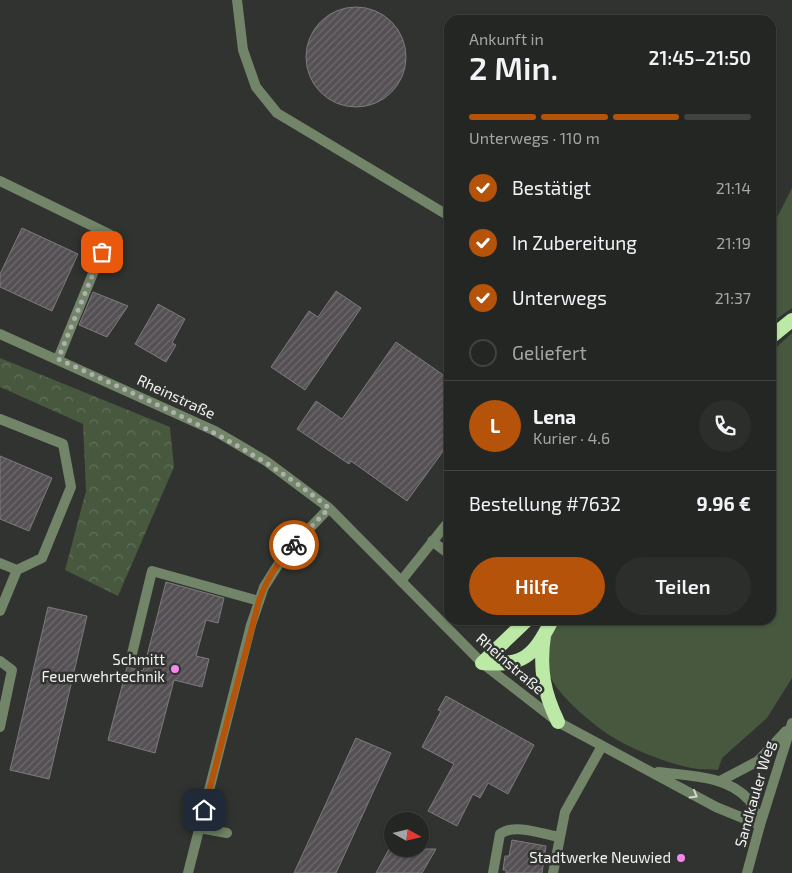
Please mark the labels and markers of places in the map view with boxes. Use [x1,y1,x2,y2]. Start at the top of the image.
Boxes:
pin [81,231,123,273]
place label: Schmitt Feuerwehrtechnik [41,650,165,685]
marker: Schmitt Feuerwehrtechnik [169,663,181,675]
pin [183,789,225,831]
place label: Stadtwerke Neuwied [529,848,671,866]
marker: Stadtwerke Neuwied [675,852,687,864]

